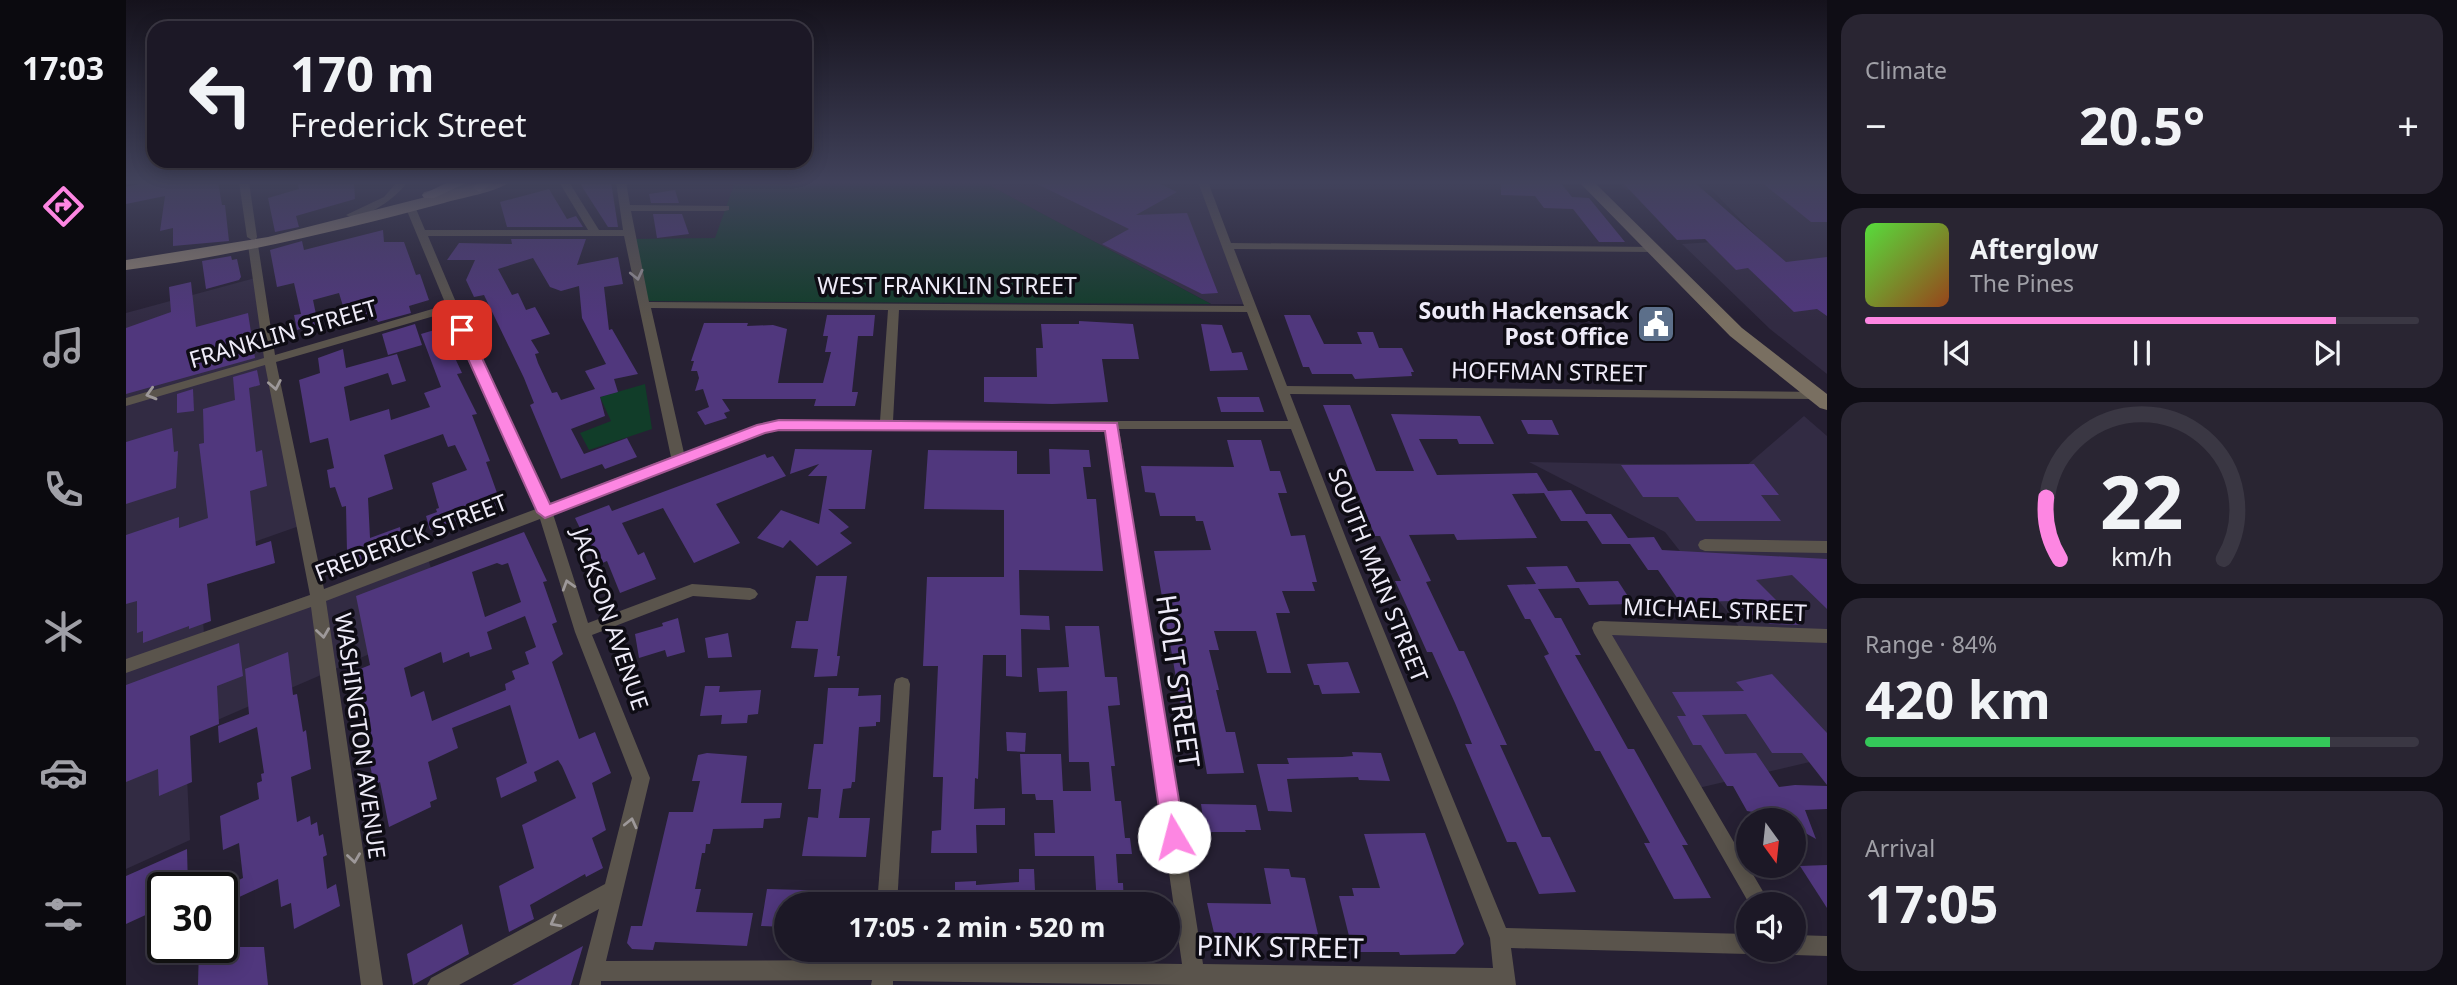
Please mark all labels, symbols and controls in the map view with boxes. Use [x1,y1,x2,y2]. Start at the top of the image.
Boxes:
text: 170 m [290,40,435,106]
text: 17:03 [22,46,104,89]
icon: left [175,49,266,140]
text: Climate [1865,54,1947,86]
text: 20.5° [2079,89,2205,160]
text: − [1865,99,1887,151]
text: + [2397,99,2419,151]
text: Frederick Street [290,103,527,146]
icon: directions [39,182,88,231]
text: Afterglow [1970,231,2098,267]
text: The Pines [1970,267,2074,299]
one-way arrow [629,269,644,281]
street label: WEST FRANKLIN STREET [817,269,1077,301]
street label: FRANKLIN STREET [185,291,381,375]
place label: South Hackensack Post Office [1418,294,1630,352]
pin [432,300,492,360]
public building icon: South Hackensack Post Office [1635,303,1677,345]
icon: arrive [443,311,481,349]
icon: music [39,323,88,372]
icon: previous [1938,334,1976,372]
icon: pause [2123,334,2161,372]
icon: next [2308,334,2346,372]
street label: HOFFMAN STREET [1451,353,1647,389]
one-way arrow [267,379,282,391]
one-way arrow [145,386,157,401]
text: 22 [2100,451,2184,550]
street label: SOUTH MAIN STREET [1321,463,1437,687]
icon: phone [39,465,88,514]
street label: FREDERICK STREET [310,486,512,588]
street label: JACKSON AVENUE [564,521,657,714]
text: km/h [2111,538,2173,572]
one-way arrow [562,580,577,592]
street label: MICHAEL STREET [1623,590,1808,628]
street label: HOLT STREET [1148,592,1210,770]
icon: climate [39,607,88,656]
street label: WASHINGTON AVENUE [328,611,394,861]
one-way arrow [315,627,330,639]
text: Range · 84% [1865,628,1997,660]
text: 420 km [1865,663,2051,734]
icon: car [39,748,88,797]
position arrow [1137,800,1211,874]
north arrow [1736,808,1806,878]
map controls [1736,808,1806,962]
one-way arrow [623,817,637,829]
text: Arrival [1865,832,1935,864]
one-way arrow [347,852,362,864]
text: 17:05 [1865,867,1999,938]
speed limit sign: 30 [147,872,238,963]
icon: filters [39,890,88,939]
button: sound [1736,892,1806,962]
text: 17:05 · 2 min · 520 m [849,909,1105,945]
one-way arrow [550,913,562,927]
street label: PINK STREET [1196,926,1364,966]

